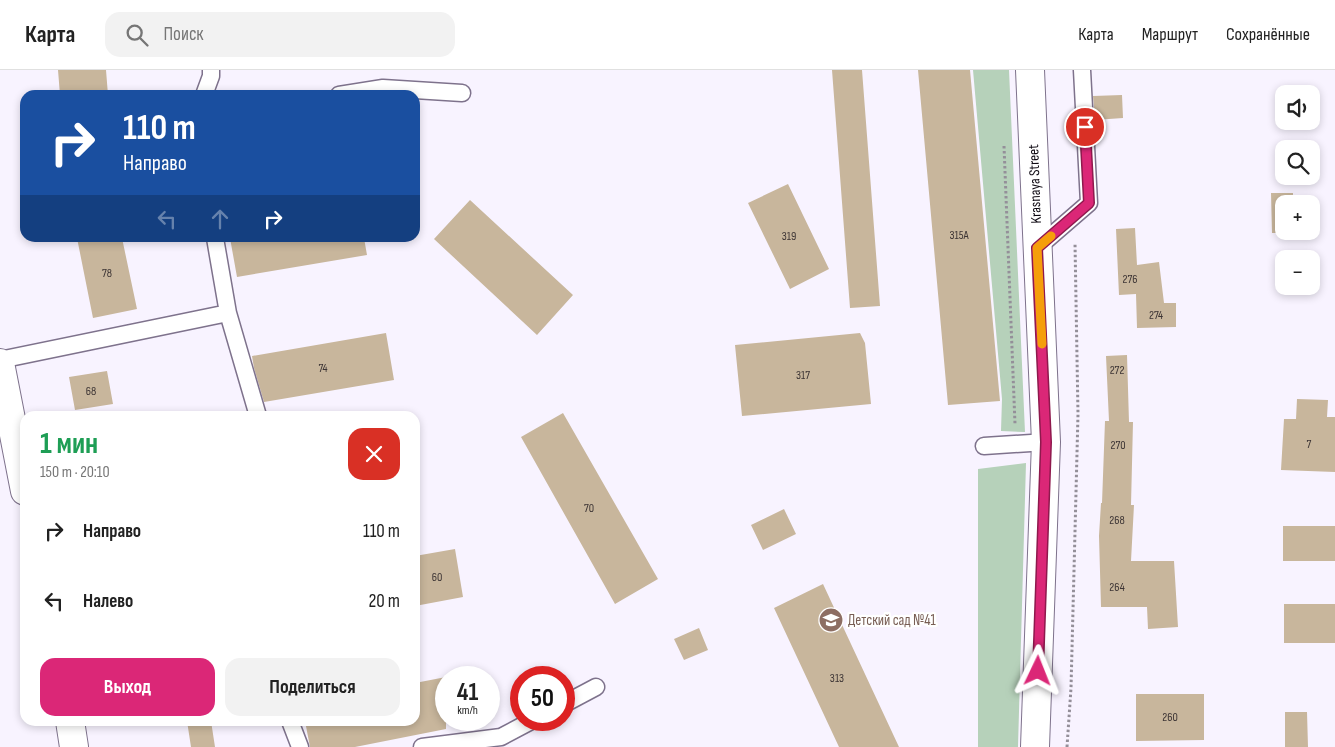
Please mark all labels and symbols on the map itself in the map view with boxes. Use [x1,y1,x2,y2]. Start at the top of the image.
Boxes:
pin [1064,106,1106,148]
street label: Krasnaya Street [1024,144,1046,224]
house number: 315А [949,228,969,243]
house number: 319 [782,229,796,244]
house number: 78 [102,266,112,281]
house number: 276 [1122,272,1138,287]
house number: 274 [1149,308,1163,323]
house number: 74 [318,361,328,376]
house number: 272 [1110,363,1124,378]
house number: 317 [796,368,810,383]
house number: 68 [86,384,96,399]
house number: 7 [1307,437,1312,452]
house number: 270 [1110,438,1126,453]
house number: 70 [584,501,594,516]
house number: 268 [1109,513,1125,528]
house number: 60 [432,570,442,585]
house number: 264 [1109,580,1125,595]
school or university icon: Детский сад №41 [818,607,844,633]
place label: Детский сад №41 [848,611,937,630]
position arrow [1011,644,1063,696]
speed limit sign: 50 [510,666,575,731]
house number: 313 [830,671,844,686]
house number: 260 [1162,710,1178,725]

